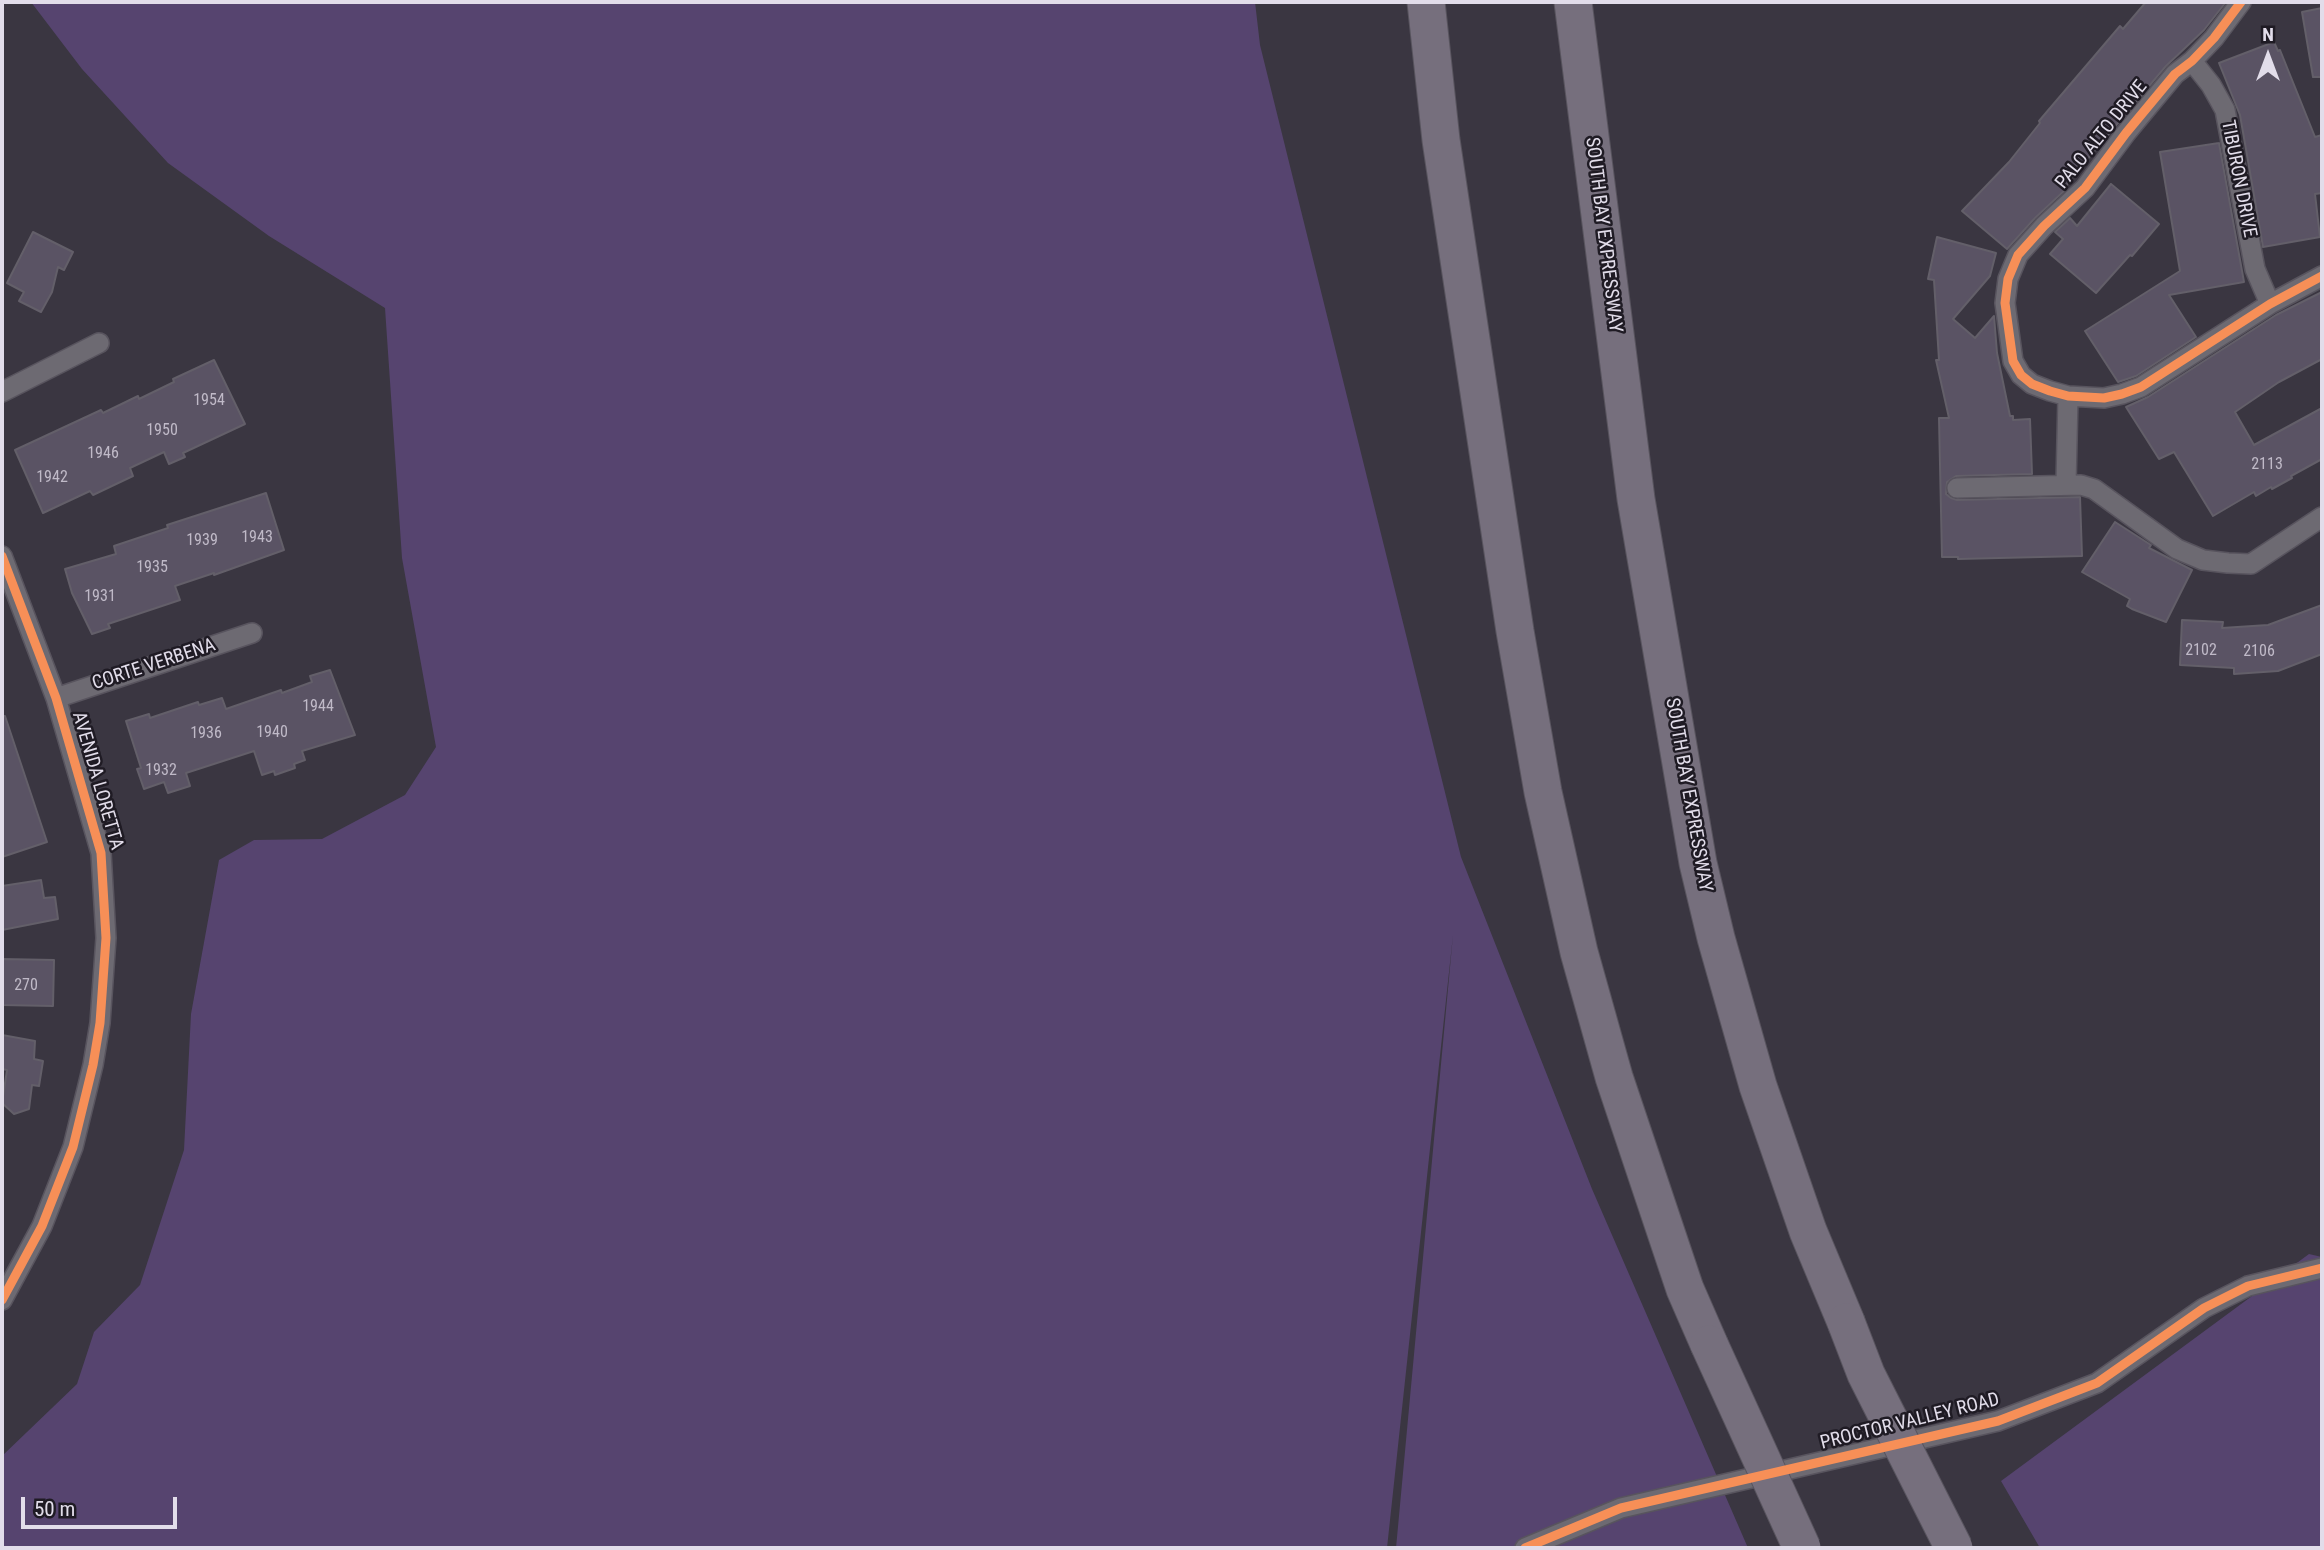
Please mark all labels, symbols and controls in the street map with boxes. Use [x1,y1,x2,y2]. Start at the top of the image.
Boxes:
north arrow [2233,21,2303,91]
text: N [2262,23,2274,46]
street label: PALO ALTO DRIVE [2051,76,2153,194]
street label: TIBURON DRIVE [2215,118,2261,240]
street label: SOUTH BAY EXPRESSWAY [1580,136,1626,334]
house number: 1954 [193,391,225,411]
house number: 1950 [146,421,178,441]
house number: 1946 [87,444,119,464]
house number: 2113 [2251,455,2283,475]
house number: 1942 [36,468,68,488]
house number: 1943 [241,528,273,548]
house number: 1939 [186,531,218,551]
house number: 1935 [136,558,168,578]
house number: 1931 [84,587,116,607]
street label: CORTE VERBENA [90,634,218,696]
house number: 2102 [2185,641,2217,661]
house number: 2106 [2243,642,2275,662]
street label: SOUTH BAY EXPRESSWAY [1660,696,1716,894]
house number: 1944 [302,697,334,717]
street label: AVENIDA LORETTA [66,709,128,853]
house number: 1940 [256,723,288,743]
house number: 1936 [190,724,222,744]
house number: 1932 [145,761,177,781]
house number: 270 [14,976,38,996]
street label: PROCTOR VALLEY ROAD [1818,1389,2002,1455]
scale bar [24,1484,180,1528]
text: 50 m [34,1497,75,1521]

